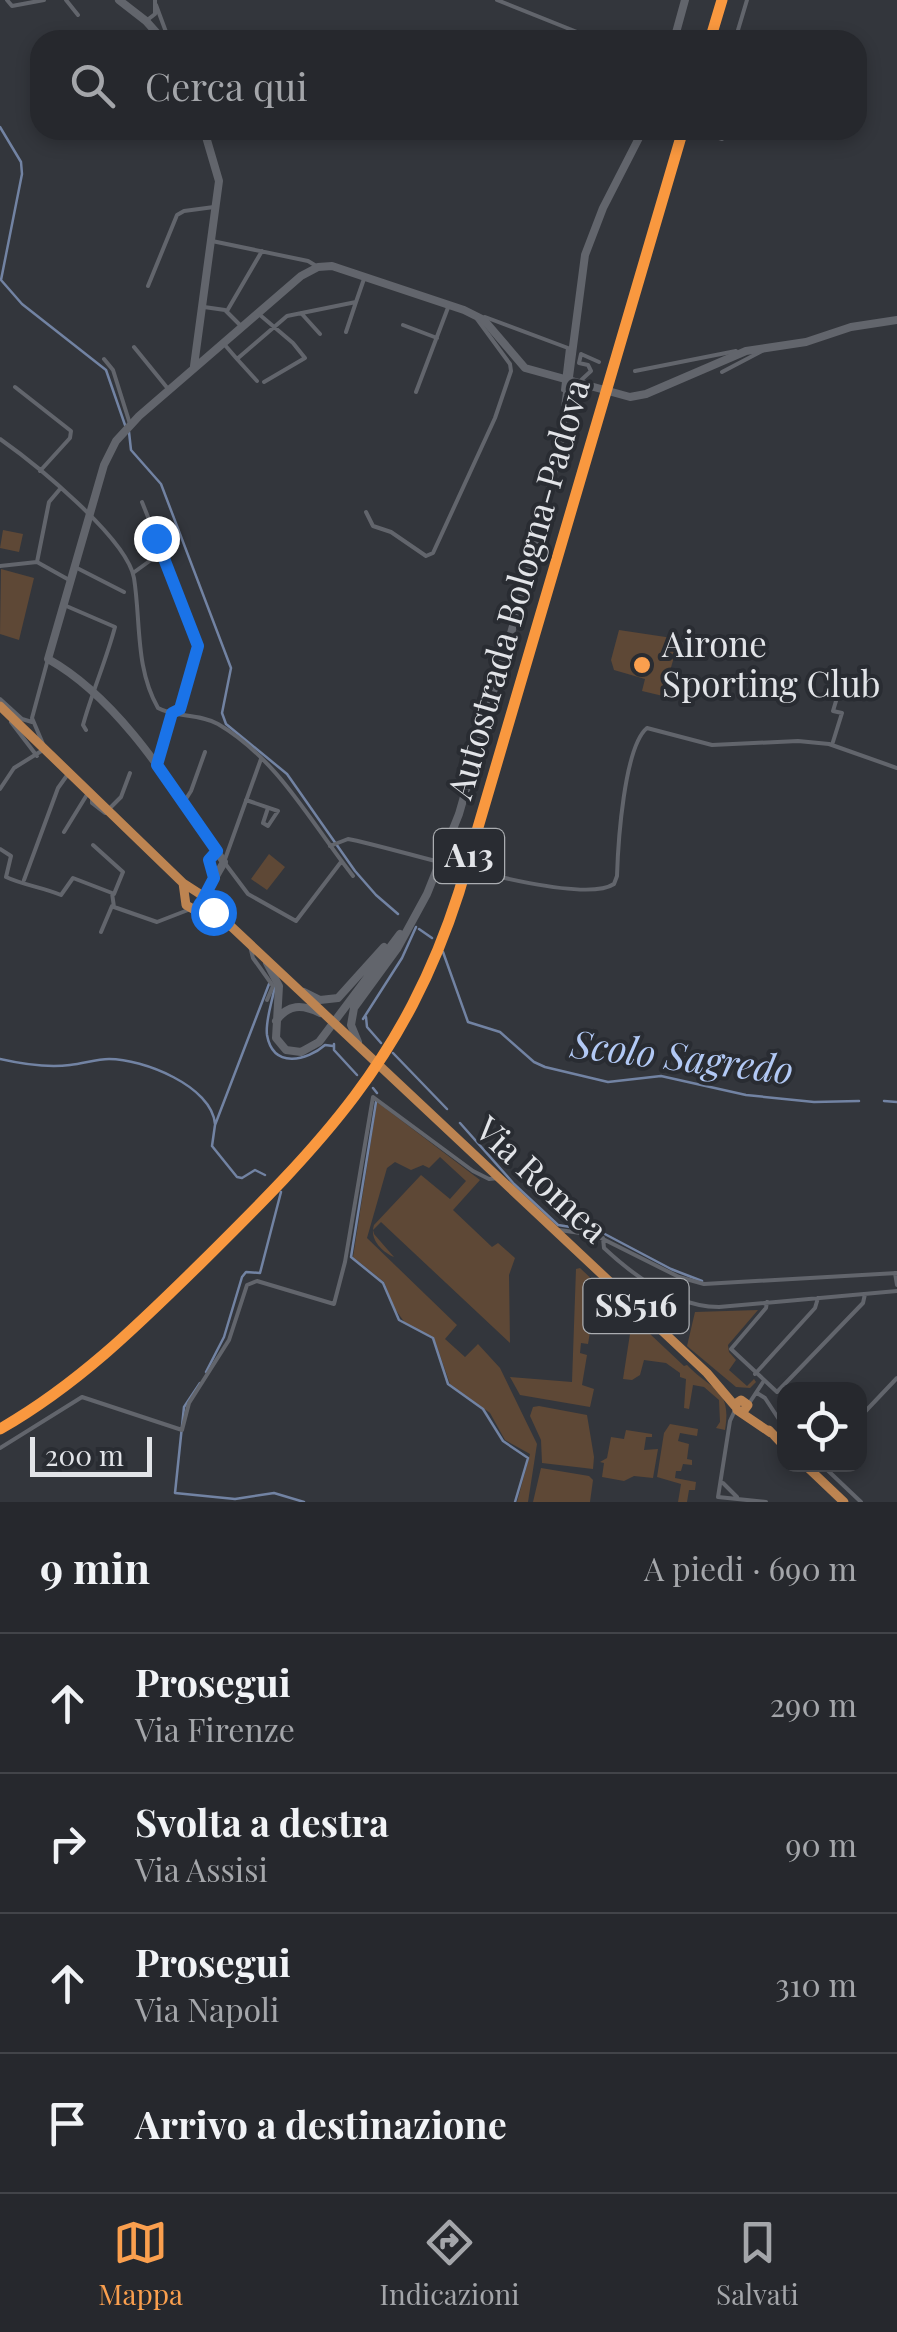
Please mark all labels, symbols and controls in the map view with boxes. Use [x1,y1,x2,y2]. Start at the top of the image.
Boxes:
search box [30,30,867,140]
icon: search [65,58,120,113]
text: Cerca qui [145,60,308,111]
street label: Autostrada Bologna-Padova [434,372,599,805]
route end [134,516,180,562]
place label: Airone Sporting Club [661,619,881,706]
marker: Airone Sporting Club [631,654,653,676]
road number: A13 [434,829,504,883]
route start [191,890,237,936]
water label: Scolo Sagredo [567,1016,796,1094]
street label: Via Romea [466,1104,620,1252]
road number: SS516 [584,1279,688,1333]
map controls [777,1382,867,1472]
button: locate [777,1382,867,1472]
scale bar [30,1432,152,1476]
text: 200 m [45,1436,124,1473]
text: 9 min [40,1539,150,1595]
text: A piedi · 690 m [644,1546,857,1589]
text: Prosegui [135,1656,291,1707]
icon: ahead [40,1676,95,1731]
text: 290 m [770,1682,857,1725]
text: Via Firenze [135,1707,295,1750]
text: Svolta a destra [135,1796,389,1847]
icon: right [40,1816,95,1871]
text: 90 m [785,1822,857,1865]
text: Via Assisi [135,1847,268,1890]
text: Prosegui [135,1936,291,1987]
icon: ahead [40,1956,95,2011]
text: 310 m [775,1962,857,2005]
text: Via Napoli [135,1987,279,2030]
icon: arrive [40,2096,95,2151]
text: Arrivo a destinazione [135,2098,507,2149]
tab: Mappa [98,2215,183,2312]
tab: Indicazioni [379,2215,520,2312]
tab: Salvati [716,2215,799,2312]

